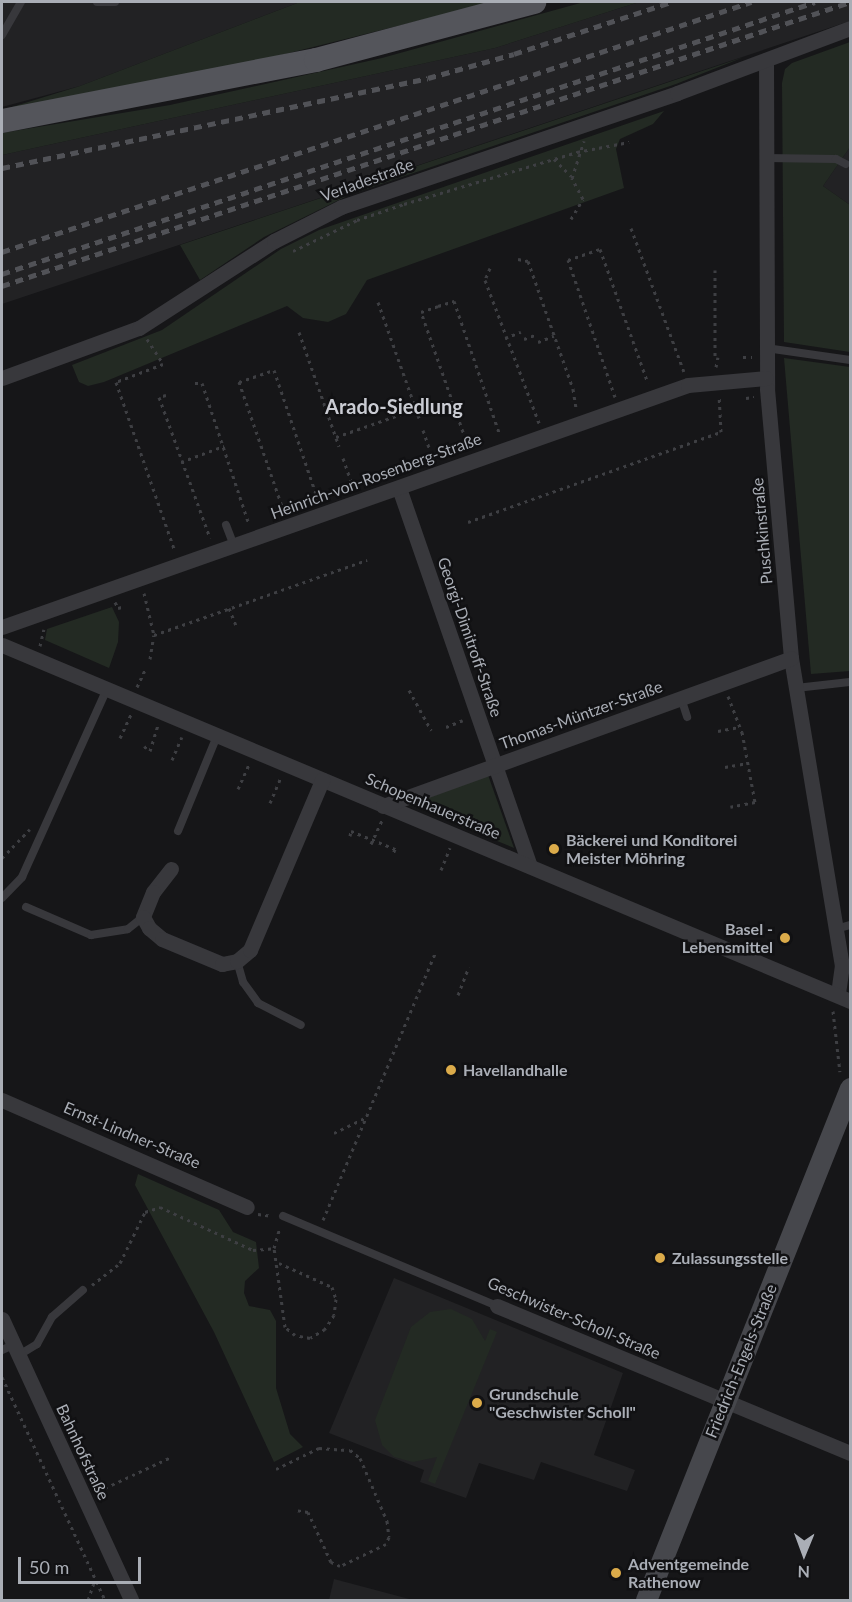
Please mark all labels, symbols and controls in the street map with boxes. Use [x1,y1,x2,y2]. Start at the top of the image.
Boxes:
street label: Verladestraße [318,154,416,206]
district label: Arado-Siedlung [325,394,463,418]
street label: Heinrich-von-Rosenberg-Straße [268,429,484,523]
street label: Puschkinstraße [748,477,776,585]
street label: Georgi-Dimitroff-Straße [434,555,506,719]
street label: Thomas-Müntzer-Straße [497,677,665,753]
street label: Schopenhauerstraße [363,769,503,843]
place label: Bäckerei und Konditorei Meister Möhring [566,830,737,868]
marker: Bäckerei und Konditorei Meister Möhring [547,842,561,856]
place label: Basel - Lebensmittel [682,919,773,957]
marker: Basel - Lebensmittel [778,931,792,945]
place label: Havellandhalle [463,1060,568,1080]
marker: Havellandhalle [444,1063,458,1077]
street label: Ernst-Lindner-Straße [61,1098,203,1172]
place label: Zulassungsstelle [672,1248,788,1268]
marker: Zulassungsstelle [653,1251,667,1265]
street label: Geschwister-Scholl-Straße [485,1273,663,1363]
street label: Friedrich-Engels-Straße [701,1281,781,1441]
place label: Grundschule "Geschwister Scholl" [489,1384,636,1422]
marker: Grundschule "Geschwister Scholl" [470,1396,484,1410]
street label: Bahnhofstraße [52,1401,114,1503]
north arrow [774,1524,834,1584]
scale bar [21,1545,144,1583]
place label: Adventgemeinde Rathenow [628,1554,749,1592]
text: 50 m [29,1556,69,1578]
text: N [797,1563,810,1582]
marker: Adventgemeinde Rathenow [609,1566,623,1580]

